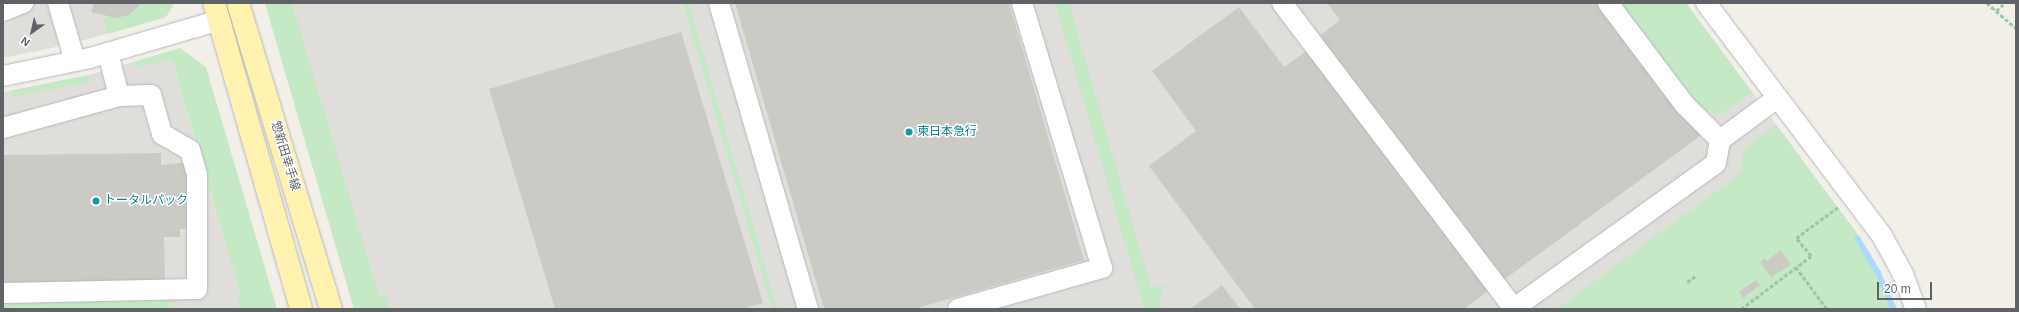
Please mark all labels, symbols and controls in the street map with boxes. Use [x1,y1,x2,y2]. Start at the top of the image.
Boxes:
north arrow [12,12,52,52]
text: N [19,35,32,49]
street label: 惣新田幸手線 [268,119,302,193]
place label: 東日本急行 [917,125,977,139]
marker: 東日本急行 [904,127,914,137]
place label: トータルパック [104,194,188,208]
marker: トータルパック [91,196,101,206]
scale bar [1879,274,1934,300]
text: 20 m [1884,282,1911,296]

